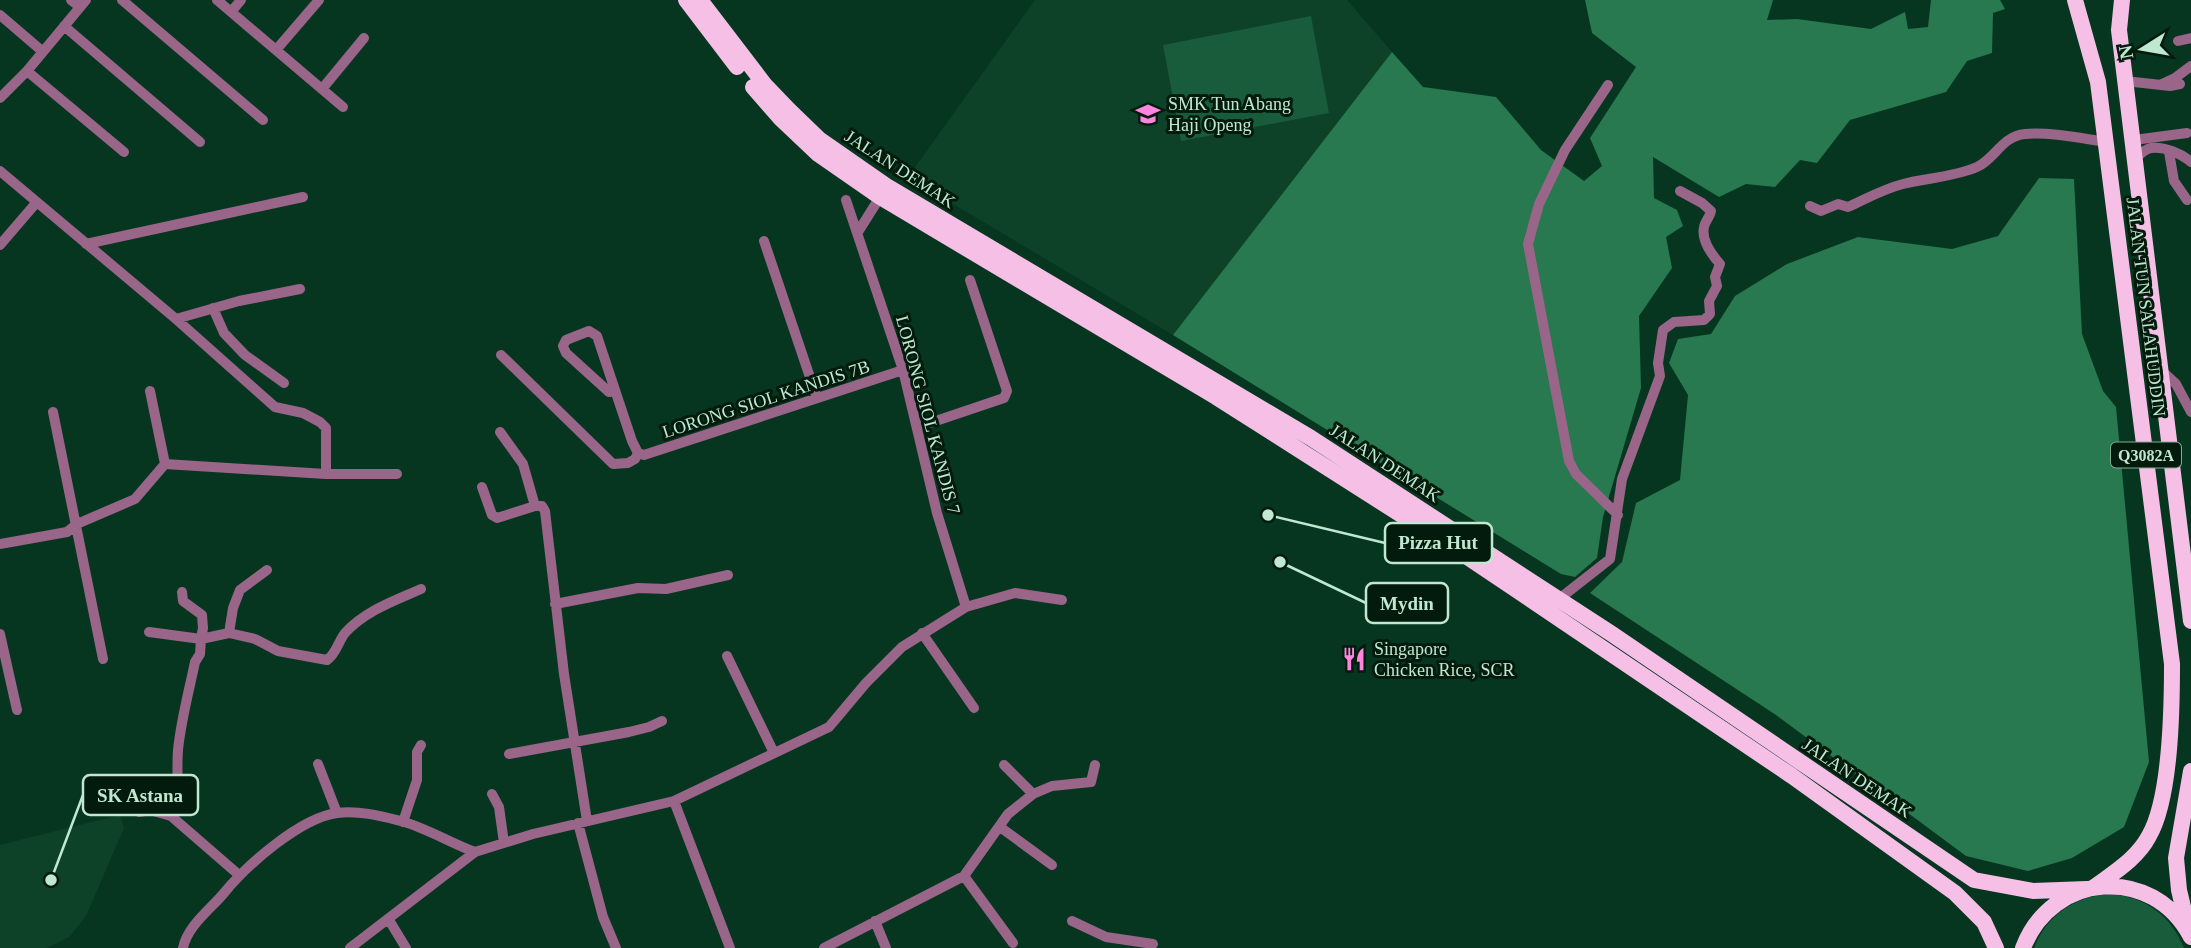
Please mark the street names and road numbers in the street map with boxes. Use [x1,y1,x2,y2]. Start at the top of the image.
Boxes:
street label: JALAN DEMAK [841,126,959,212]
street label: JALAN TUN SALAHUDDIN [2123,196,2169,418]
street label: LORONG SIOL KANDIS 7 [892,313,964,517]
street label: LORONG SIOL KANDIS 7B [660,356,872,442]
street label: JALAN DEMAK [1326,420,1444,506]
road number: Q3082A [2111,442,2181,468]
street label: JALAN DEMAK [1799,734,1915,822]

